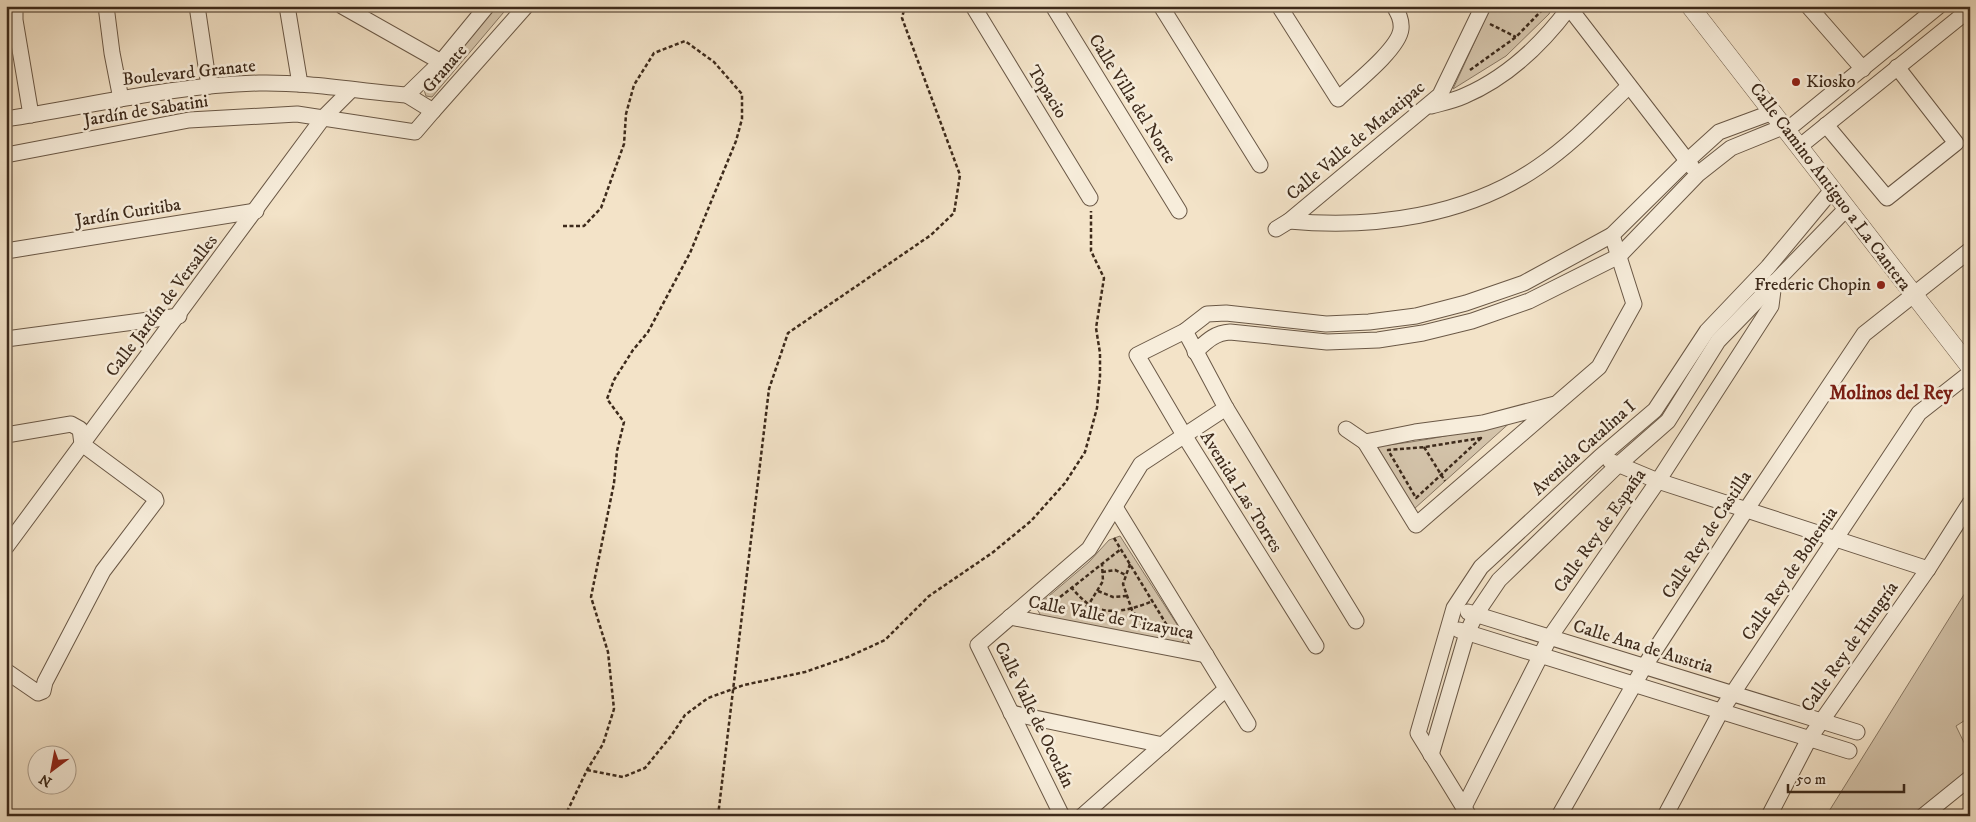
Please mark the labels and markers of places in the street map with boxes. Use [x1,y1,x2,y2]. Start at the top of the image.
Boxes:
place label: Kiosko [1806,71,1856,93]
marker: Kiosko [1790,76,1802,88]
place label: Frederic Chopin [1754,274,1872,296]
marker: Frederic Chopin [1875,279,1887,291]

